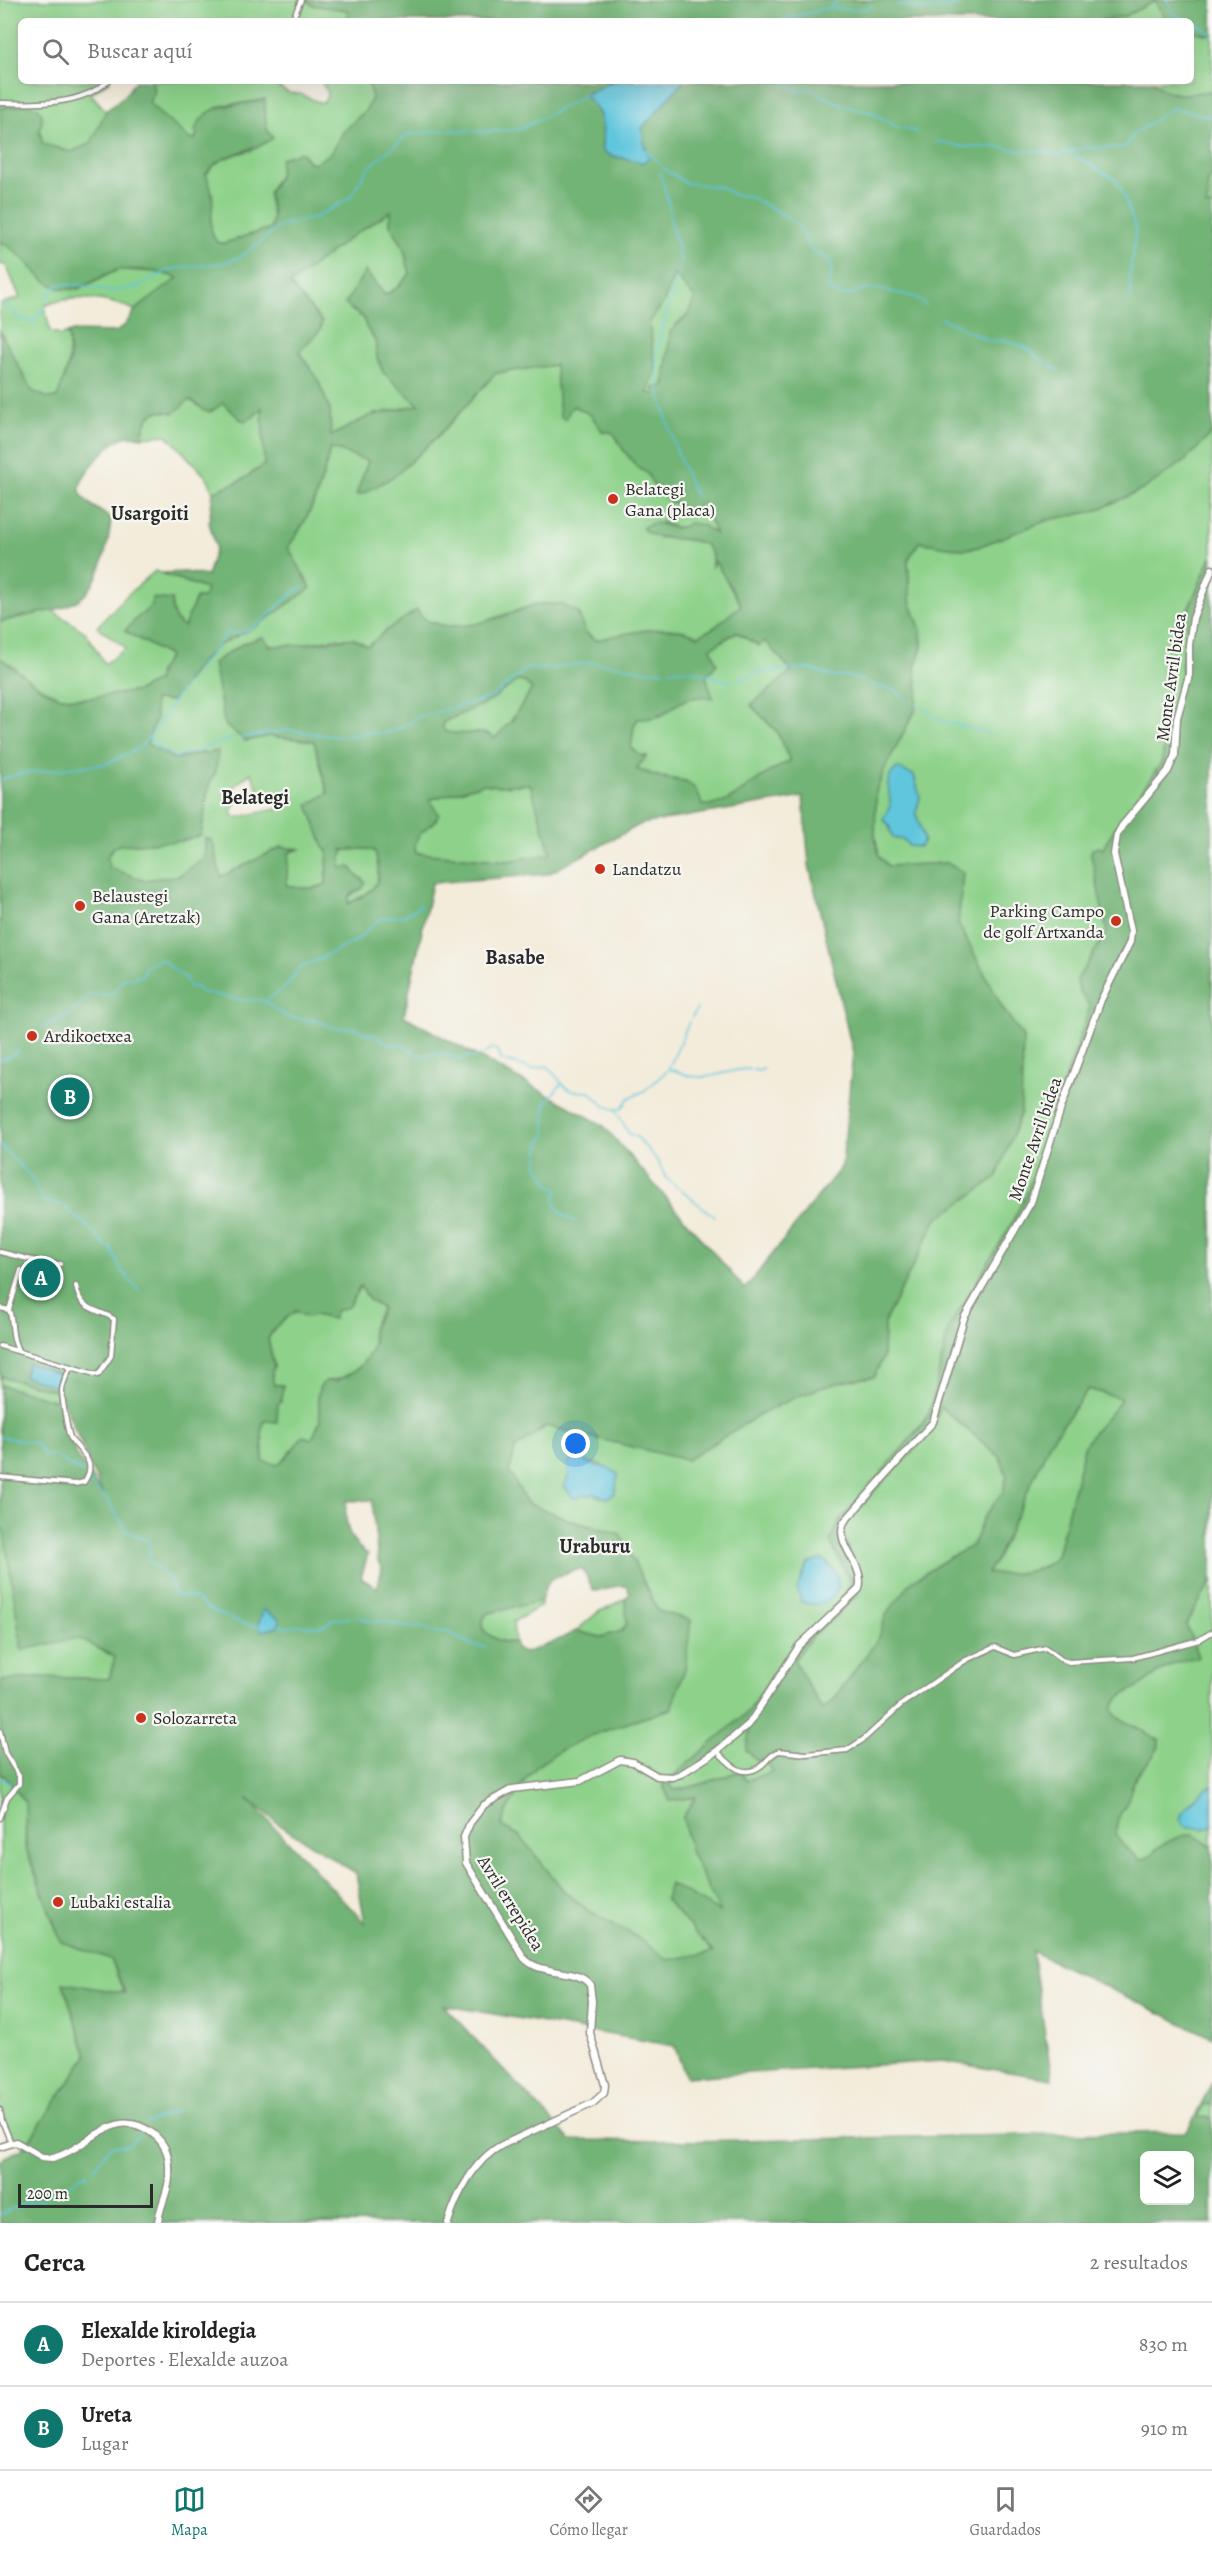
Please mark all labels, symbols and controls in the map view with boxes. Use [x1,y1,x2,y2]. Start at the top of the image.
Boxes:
search box [18,18,1194,84]
icon: search [39,35,72,68]
text: Buscar aquí [87,36,193,66]
place label: Belategi Gana (placa) [625,477,715,522]
marker: Belategi Gana (placa) [606,492,620,506]
district label: Usargoiti [111,500,189,527]
street label: Monte Avril bidea [1150,611,1192,743]
district label: Belategi [221,784,289,811]
place label: Landatzu [612,857,682,881]
marker: Landatzu [593,862,607,876]
place label: Belaustegi Gana (Aretzak) [92,884,200,929]
marker: Belaustegi Gana (Aretzak) [73,899,87,913]
place label: Parking Campo de golf Artxanda [983,899,1105,944]
marker: Parking Campo de golf Artxanda [1109,914,1123,928]
district label: Basabe [485,944,545,971]
place label: Ardikoetxea [43,1024,132,1048]
marker: Ardikoetxea [25,1029,39,1043]
street label: Monte Avril bidea [1003,1073,1068,1204]
pin: B [50,1074,90,1120]
pin: A [22,1256,60,1300]
your location [561,1429,590,1458]
district label: Uraburu [560,1533,630,1560]
place label: Solozarreta [153,1706,238,1730]
marker: Solozarreta [134,1711,148,1725]
street label: Avril errepidea [472,1850,550,1956]
place label: Lubaki estalia [70,1890,172,1914]
marker: Lubaki estalia [51,1895,65,1909]
map controls [1140,2151,1194,2205]
button: layers [1140,2151,1194,2205]
scale bar [18,2181,153,2208]
text: 200 m [27,2183,68,2205]
text: Cerca [24,2245,86,2280]
text: 2 resultados [1090,2249,1188,2276]
text: Elexalde kiroldegia [81,2316,257,2346]
text: A [37,2331,50,2358]
text: 830 m [1139,2331,1188,2358]
text: Deportes · Elexalde auzoa [81,2346,289,2373]
text: Ureta [81,2400,132,2430]
text: B [37,2415,50,2442]
text: 910 m [1141,2415,1188,2442]
text: Lugar [81,2430,129,2457]
tab: Mapa [171,2483,208,2541]
tab: Cómo llegar [549,2483,628,2541]
tab: Guardados [970,2483,1041,2541]

